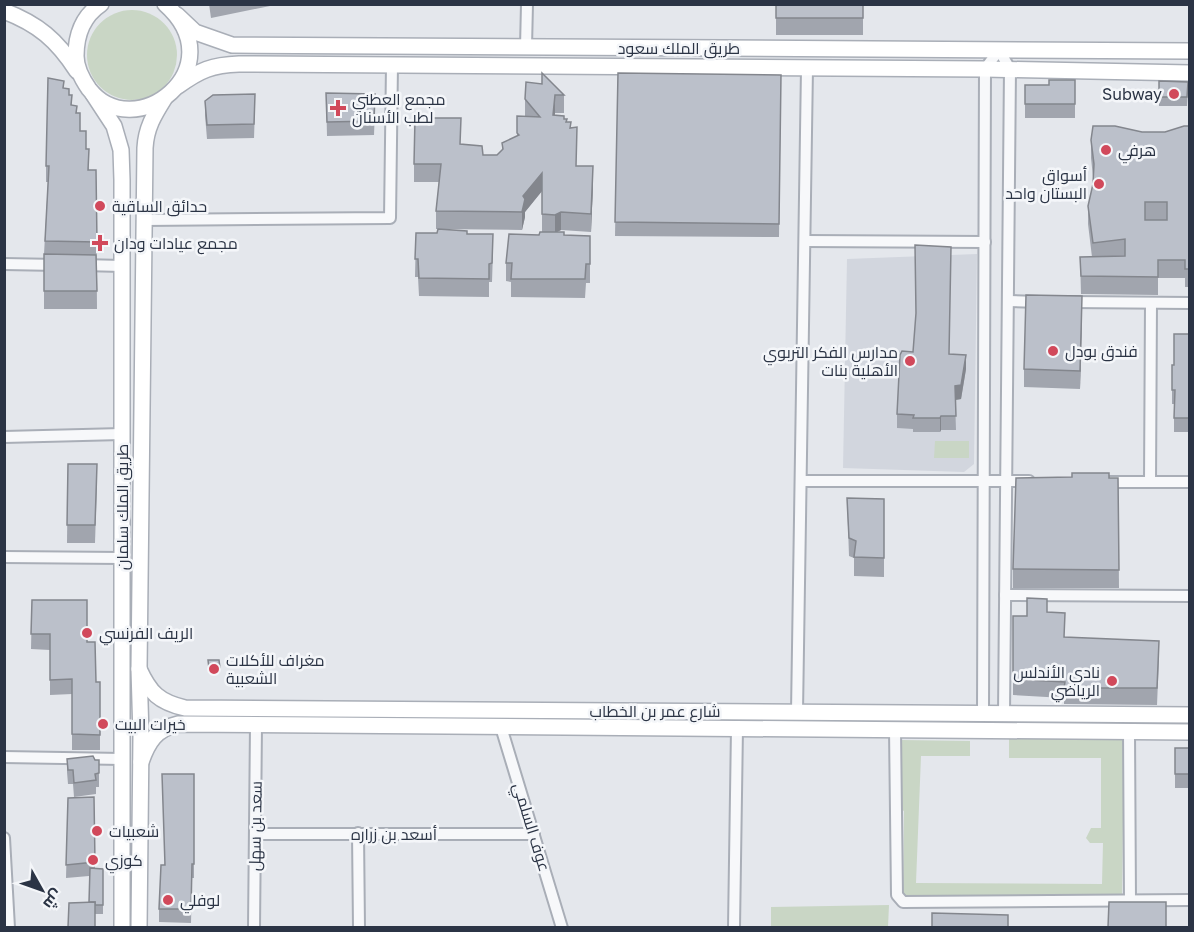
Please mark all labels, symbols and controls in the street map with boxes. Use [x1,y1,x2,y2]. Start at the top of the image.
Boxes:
street label: طريق الملك سعود [618,38,740,59]
place label: Subway [1102,84,1162,104]
marker: Subway [1167,87,1181,101]
place label: مجمع العطني لطب الأسنان [352,89,445,128]
marker: مجمع العطني لطب الأسنان [329,99,347,117]
place label: هرفي [1118,140,1156,164]
marker: هرفي [1099,143,1113,157]
place label: أسواق البستان واحد [1005,165,1087,204]
marker: أسواق البستان واحد [1092,177,1106,191]
place label: حدائق الساقية [112,196,207,217]
marker: حدائق الساقية [93,199,107,213]
place label: مجمع عيادات ودان [114,233,238,255]
marker: مجمع عيادات ودان [91,234,109,252]
place label: فندق بودل [1065,341,1138,362]
place label: مدارس الفكر التربوي الأهلية بنات [763,342,898,380]
marker: فندق بودل [1046,344,1060,358]
marker: مدارس الفكر التربوي الأهلية بنات [903,354,917,368]
street label: طريق الملك سلمان [112,444,133,570]
place label: الريف الفرنسي [99,623,193,646]
marker: الريف الفرنسي [80,626,94,640]
place label: مغراف للأكلات الشعبية [226,650,325,688]
marker: مغراف للأكلات الشعبية [207,662,221,676]
place label: نادي الأندلس الرياضي [1013,662,1100,703]
marker: نادي الأندلس الرياضي [1105,674,1119,688]
street label: شارع عمر بن الخطاب [589,701,721,723]
place label: خيرات البيت [115,714,186,734]
marker: خيرات البيت [96,717,110,731]
street label: عوف السلمي [505,780,555,875]
street label: سعد بن سهل [244,781,267,871]
place label: شعبيات [109,821,159,841]
marker: شعبيات [90,824,104,838]
street label: أسعد بن زراره [351,824,437,845]
place label: كوزي [105,850,143,874]
marker: كوزي [86,853,100,867]
north arrow [12,860,72,920]
text: ش [39,885,68,914]
place label: لوفلي [180,890,220,914]
marker: لوفلي [161,893,175,907]

